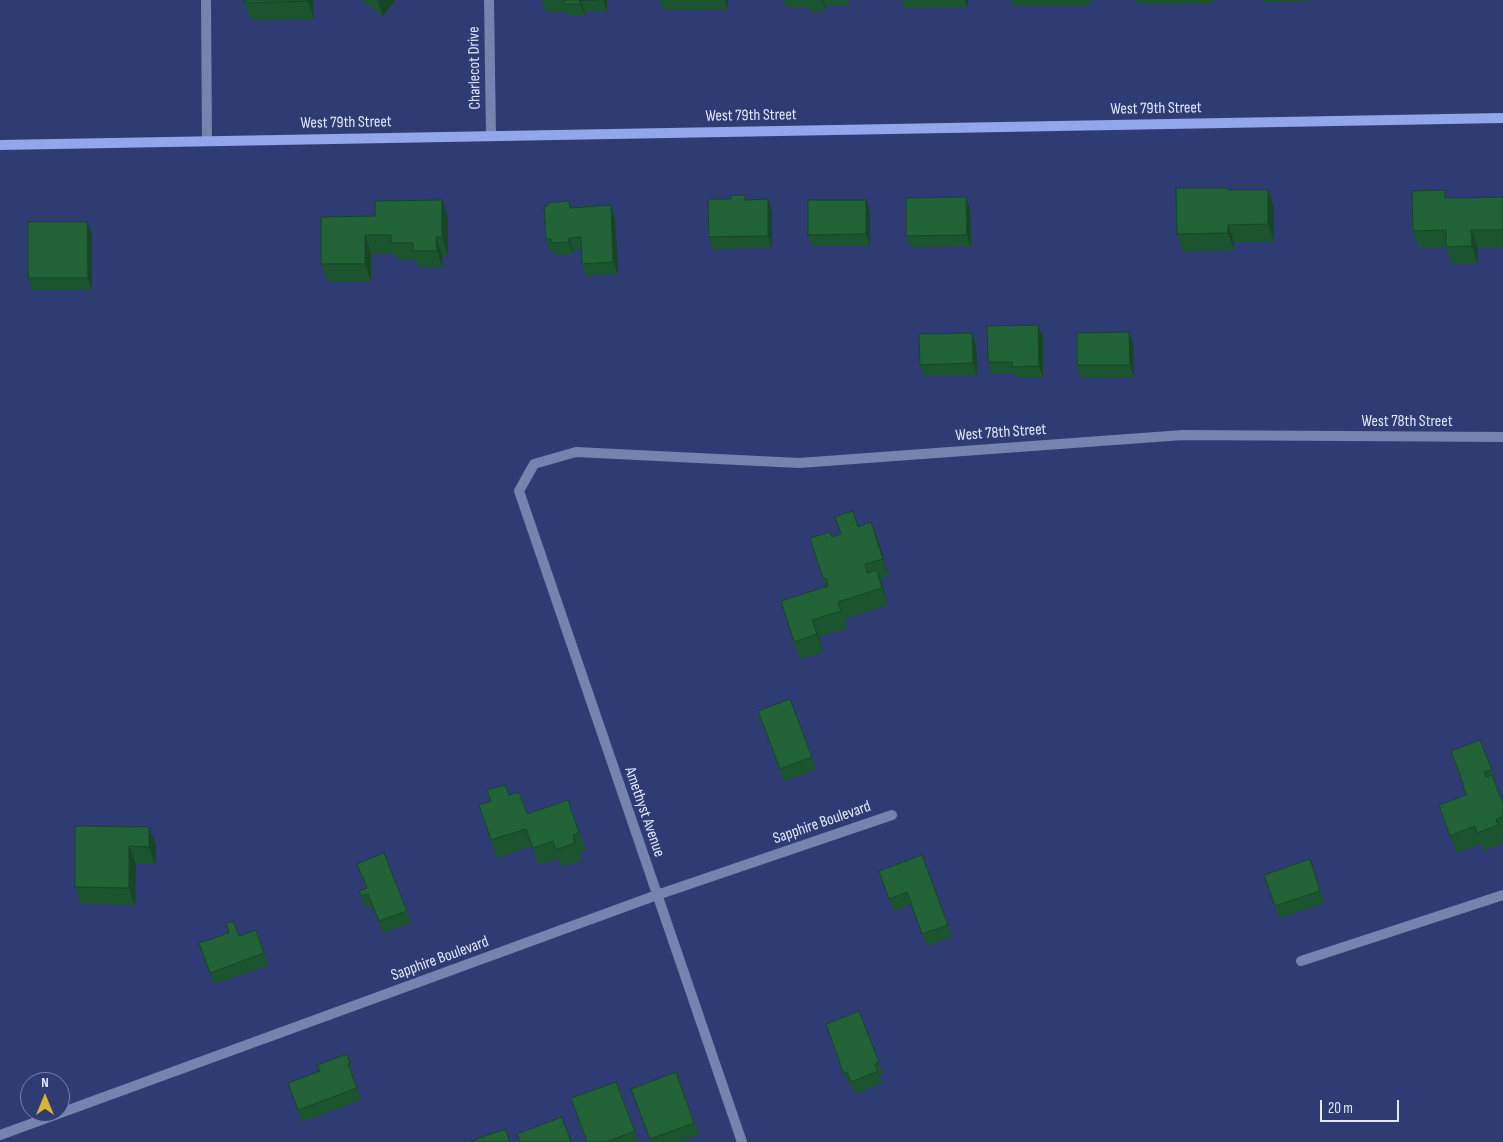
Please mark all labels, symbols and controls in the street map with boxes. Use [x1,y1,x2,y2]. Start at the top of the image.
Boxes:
street label: Charlecot Drive [465,26,485,110]
street label: West 79th Street [1110,99,1202,119]
street label: West 79th Street [705,106,797,126]
street label: West 79th Street [300,113,392,133]
street label: West 78th Street [1361,412,1453,432]
street label: West 78th Street [955,420,1047,446]
street label: Amethyst Avenue [620,764,668,860]
street label: Sapphire Boulevard [771,797,873,849]
street label: Sapphire Boulevard [389,932,491,986]
north arrow [20,1072,70,1122]
text: N [41,1074,49,1091]
scale bar [1323,1090,1402,1122]
text: 20 m [1328,1099,1353,1118]

